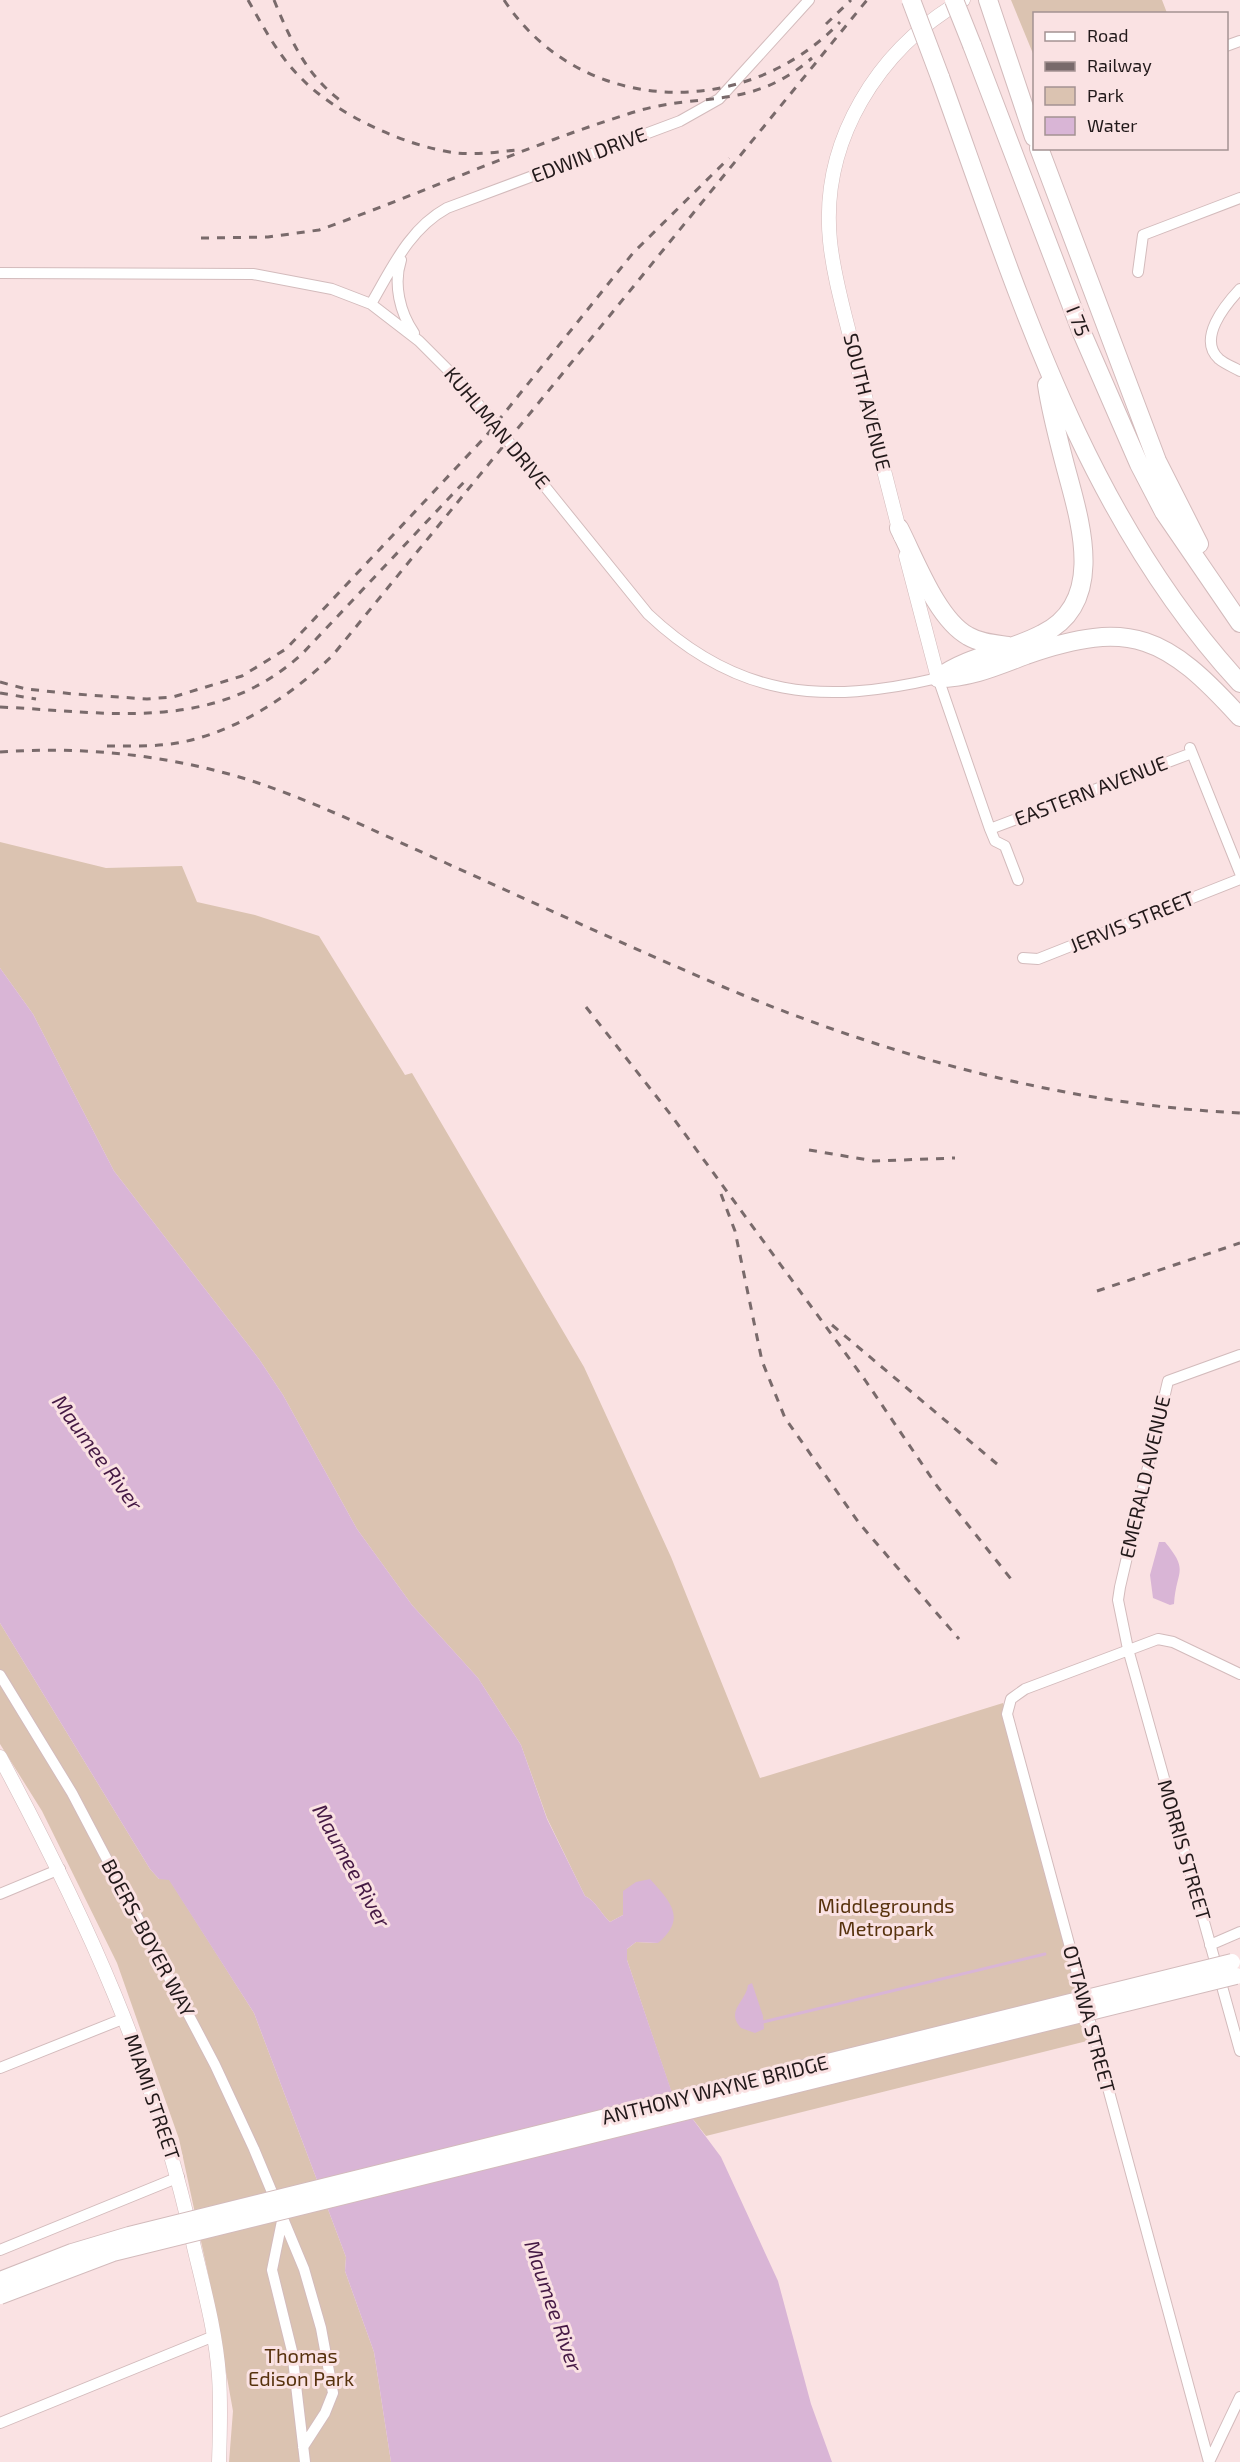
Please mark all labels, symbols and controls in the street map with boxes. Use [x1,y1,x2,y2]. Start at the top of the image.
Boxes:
legend [1033,12,1228,150]
text: Road [1087,24,1128,46]
text: Railway [1087,54,1152,76]
text: Park [1087,84,1124,106]
text: Water [1087,114,1137,136]
street label: EDWIN DRIVE [528,121,650,187]
street label: I 75 [1062,302,1096,339]
street label: SOUTH AVENUE [839,331,897,473]
street label: KUHLMAN DRIVE [440,362,556,493]
street label: EASTERN AVENUE [1011,750,1171,830]
street label: JERVIS STREET [1066,885,1198,957]
water label: Maumee River [48,1389,149,1515]
street label: EMERALD AVENUE [1114,1393,1174,1560]
street label: MORRIS STREET [1153,1776,1217,1923]
water label: Maumee River [308,1799,397,1932]
street label: BOERS-BOYER WAY [97,1855,201,2021]
park label: Middlegrounds Metropark [817,1893,955,1940]
street label: OTTAWA STREET [1059,1943,1121,2095]
street label: MIAMI STREET [120,2031,186,2163]
street label: ANTHONY WAYNE BRIDGE [599,2049,830,2129]
water label: Maumee River [520,2237,589,2375]
park label: Thomas Edison Park [248,2343,354,2390]

